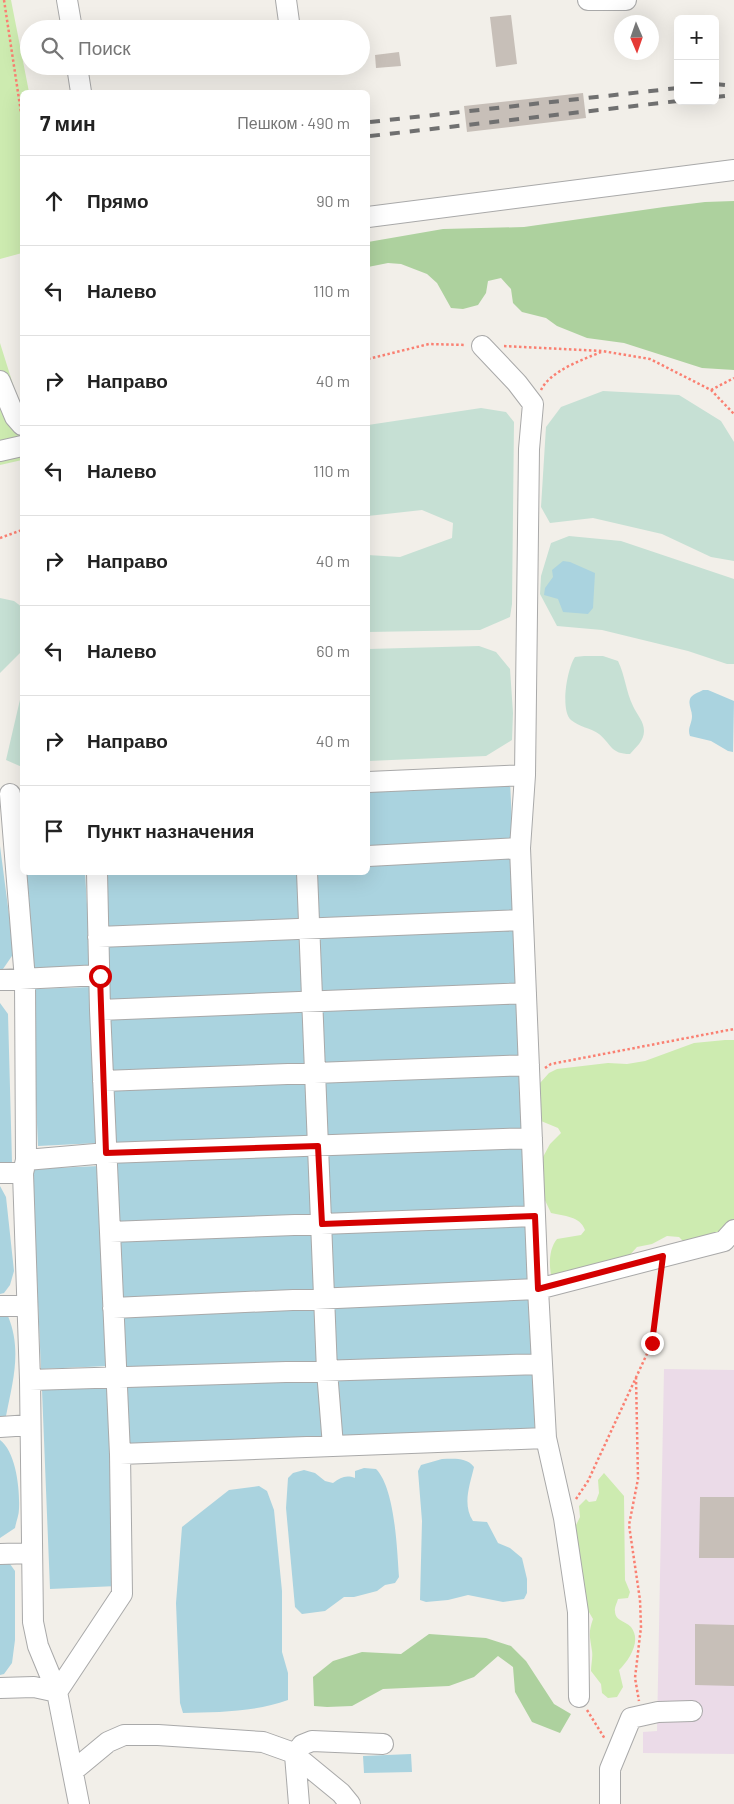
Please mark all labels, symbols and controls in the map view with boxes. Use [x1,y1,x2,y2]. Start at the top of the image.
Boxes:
north arrow [614,15,659,60]
map controls [674,15,719,105]
button: + [674,15,719,60]
search box [20,20,370,75]
icon: search [38,34,66,62]
text: Поиск [78,36,131,59]
button: − [674,60,719,105]
text: 7 мин [40,110,96,135]
text: Пешком · 490 m [237,113,350,132]
icon: ahead [40,187,68,215]
text: Прямо [87,189,149,212]
text: 90 m [316,191,350,210]
icon: left [40,277,68,305]
text: Налево [87,279,157,302]
text: 110 m [313,281,350,300]
icon: right [40,367,68,395]
text: Направо [87,369,168,392]
text: 40 m [316,371,350,390]
icon: left [40,457,68,485]
text: Налево [87,459,157,482]
text: 110 m [313,461,350,480]
icon: right [40,547,68,575]
text: Направо [87,549,168,572]
text: 40 m [316,551,350,570]
icon: left [40,637,68,665]
text: Налево [87,639,157,662]
text: 60 m [316,641,350,660]
icon: right [40,727,68,755]
text: Направо [87,729,168,752]
text: 40 m [316,731,350,750]
icon: arrive [40,817,68,845]
text: Пункт назначения [87,819,254,842]
route start [89,965,112,988]
route end [641,1332,664,1355]

